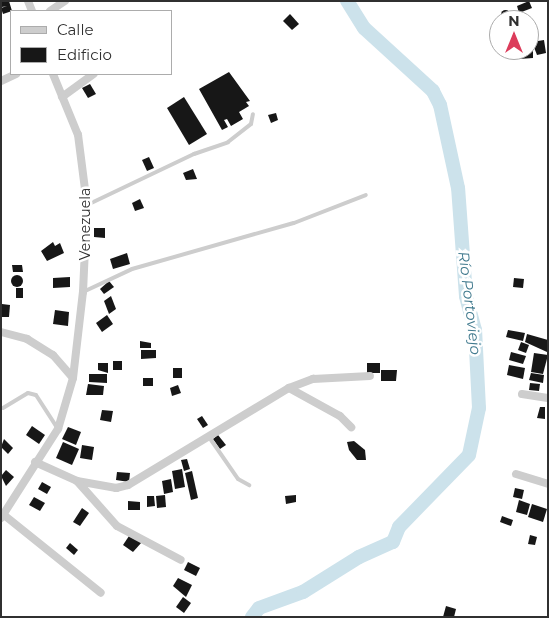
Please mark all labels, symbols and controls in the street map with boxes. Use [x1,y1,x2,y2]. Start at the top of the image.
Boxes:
legend [10,10,172,75]
north arrow [489,10,539,60]
text: N [508,12,520,30]
text: Calle [57,20,94,39]
text: Edificio [57,45,112,64]
street label: Venezuela [77,188,93,260]
water label: Río Portoviejo [455,250,485,356]

